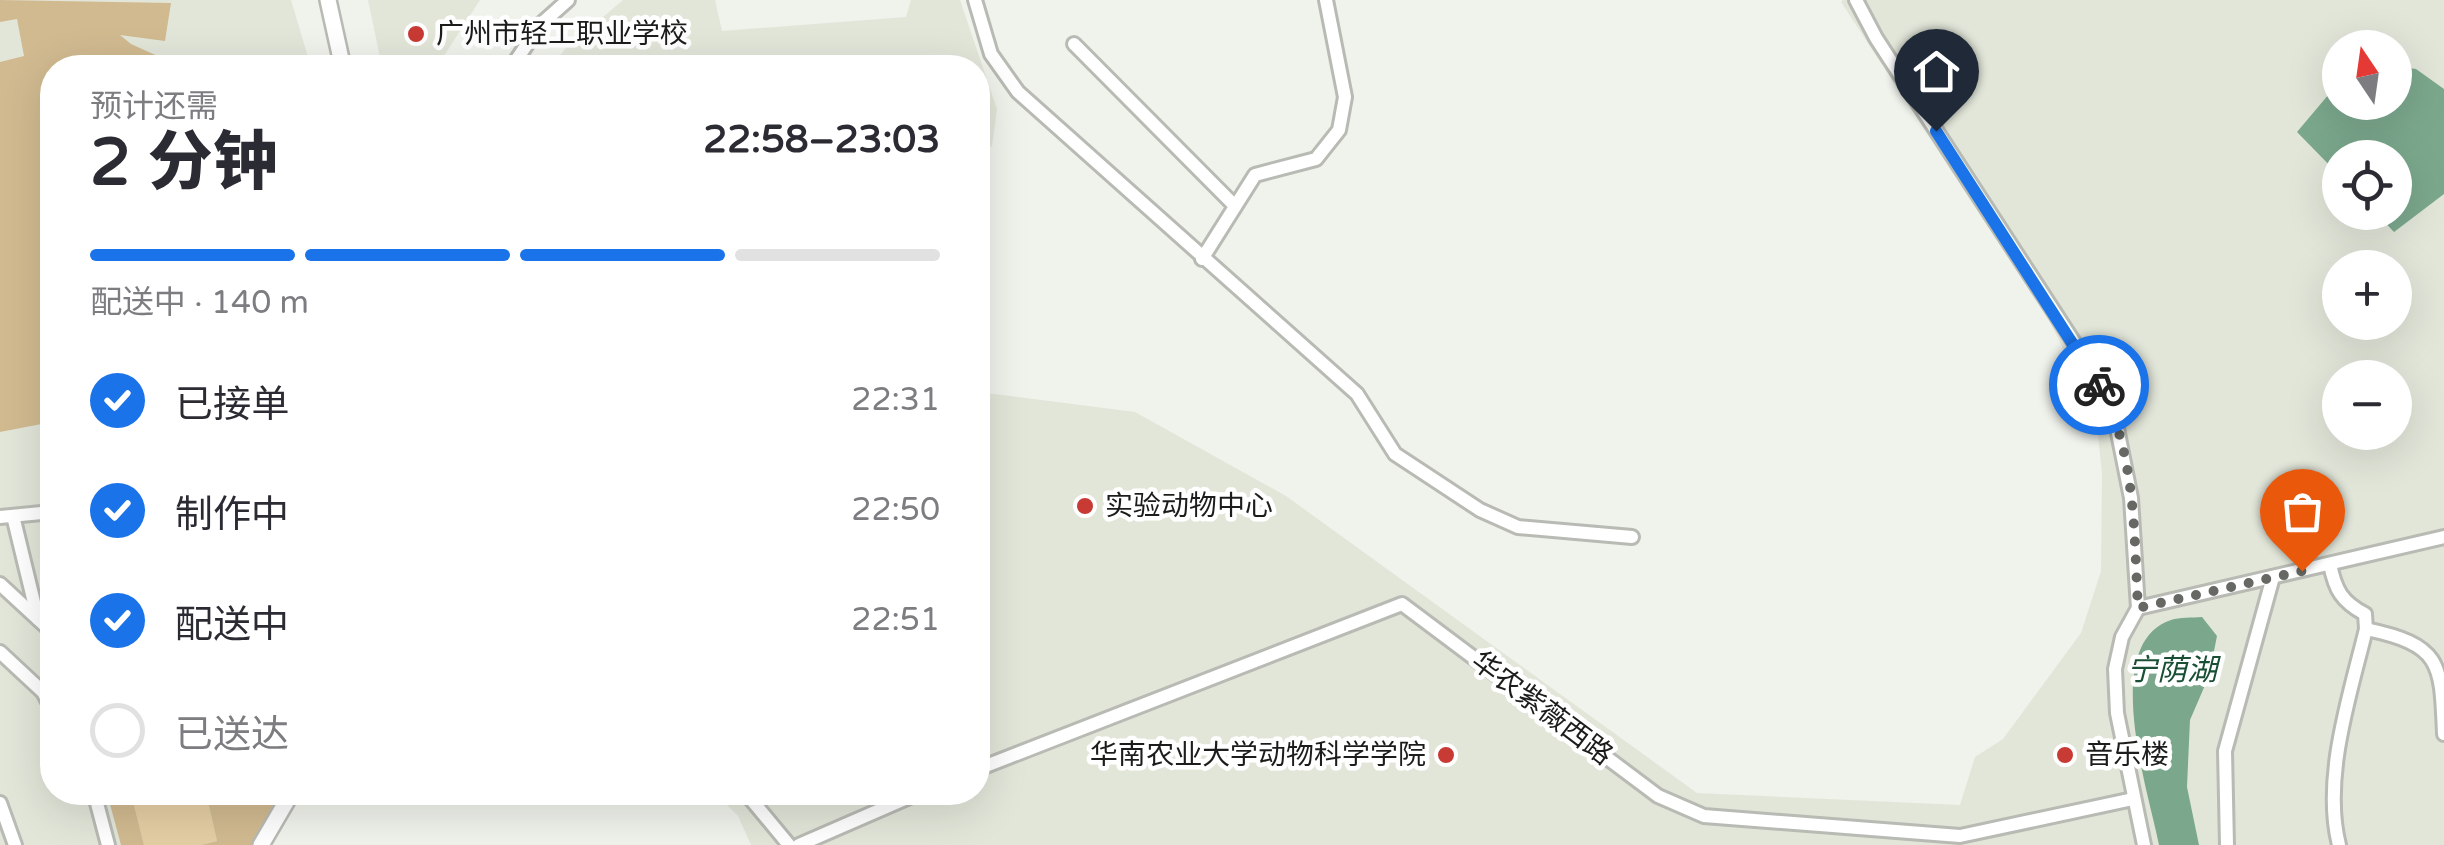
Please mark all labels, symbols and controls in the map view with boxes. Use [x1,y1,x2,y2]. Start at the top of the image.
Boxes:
place label: 广州市轻工职业学校 [436,17,688,51]
marker: 广州市轻工职业学校 [405,23,427,45]
pin [1894,29,1979,132]
north arrow [2322,30,2412,120]
map controls [2322,30,2412,450]
icon: home [1909,44,1964,99]
text: 预计还需 [90,88,218,126]
text: 22:58–23:03 [703,117,940,163]
text: 2 分钟 [90,124,278,203]
button: locate [2322,140,2412,230]
button: + [2322,250,2412,340]
text: 配送中 · 140 m [90,284,309,322]
courier [2049,335,2149,435]
icon: bike [2072,358,2127,413]
button: − [2322,360,2412,450]
icon: check [90,373,145,428]
text: 22:31 [851,381,940,419]
text: 已接单 [175,382,289,428]
pin [2260,469,2345,572]
icon: check [90,483,145,538]
icon: bag [2275,484,2330,539]
place label: 实验动物中心 [1105,489,1273,523]
text: 22:50 [851,491,940,529]
text: 制作中 [175,492,289,538]
marker: 实验动物中心 [1074,495,1096,517]
icon: check [90,593,145,648]
text: 22:51 [851,601,940,639]
text: 配送中 [175,602,289,648]
street label: 华农紫薇西路 [1465,644,1619,772]
water label: 宁荫湖 [2127,652,2221,689]
text: 已送达 [175,712,289,758]
place label: 华南农业大学动物科学学院 [1090,738,1426,772]
place label: 音乐楼 [2085,738,2169,772]
marker: 华南农业大学动物科学学院 [1435,744,1457,766]
marker: 音乐楼 [2054,744,2076,766]

